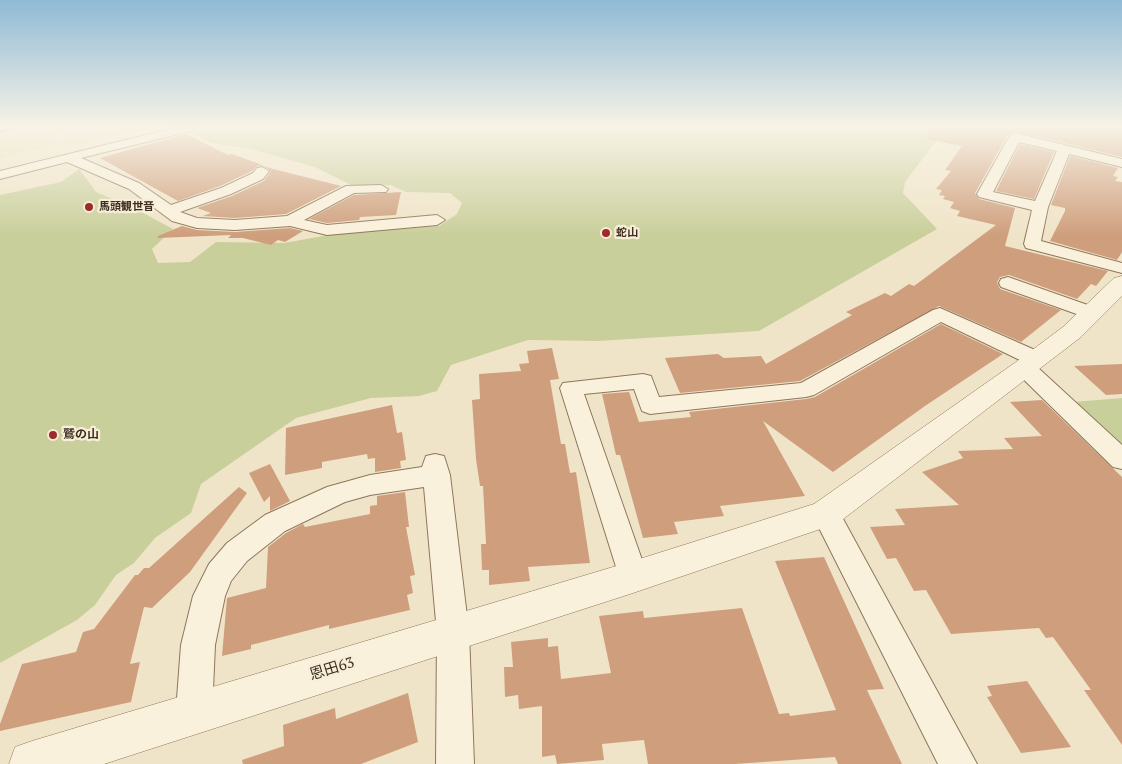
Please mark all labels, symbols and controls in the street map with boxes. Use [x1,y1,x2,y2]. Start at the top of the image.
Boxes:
place label: 馬頭観世音 [99,200,154,214]
marker: 馬頭観世音 [83,201,95,213]
place label: 蛇山 [616,226,638,240]
marker: 蛇山 [600,227,612,239]
place label: 鷲の山 [63,428,99,442]
marker: 鷲の山 [47,429,59,441]
street label: 恩田63 [307,654,357,684]

